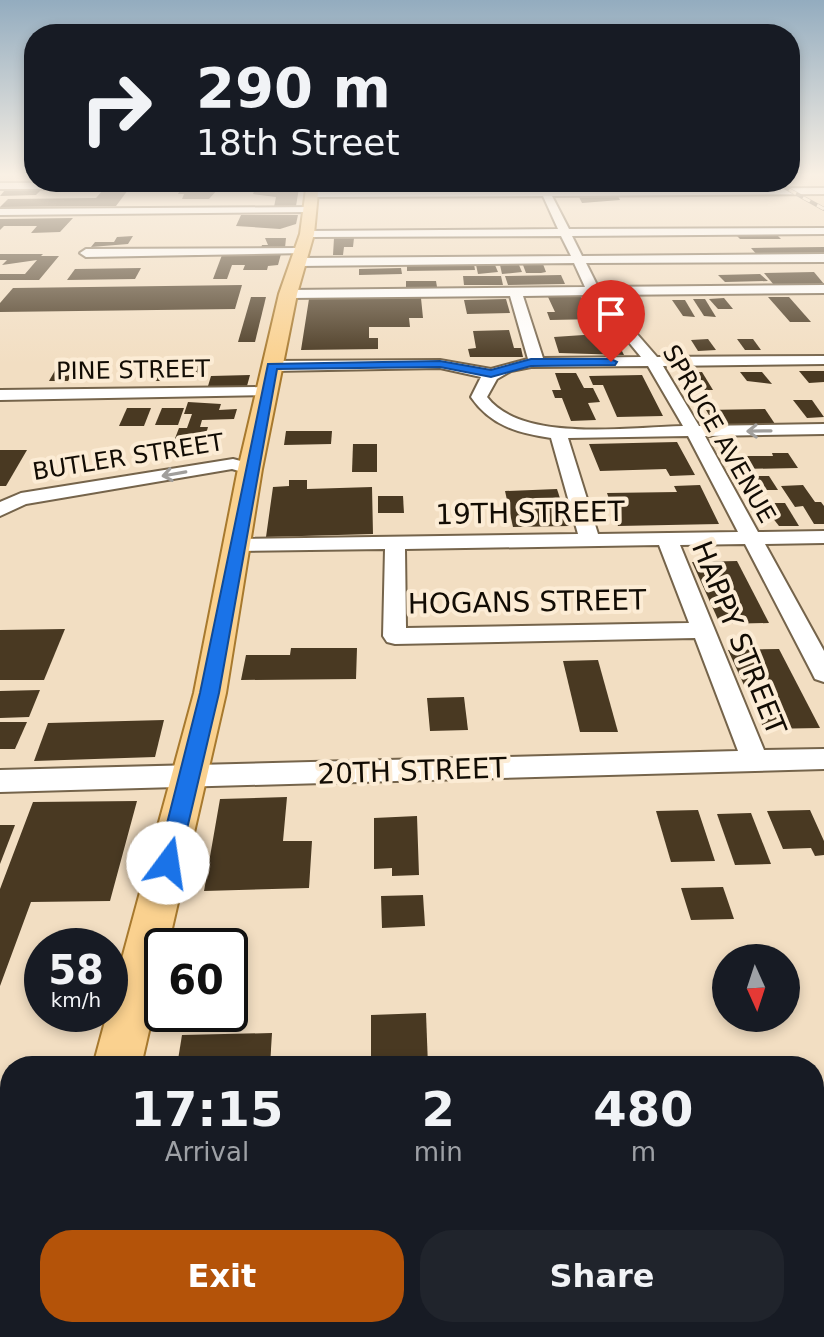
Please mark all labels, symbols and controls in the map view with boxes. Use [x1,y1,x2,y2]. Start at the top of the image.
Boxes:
text: 290 m [196,55,391,120]
icon: right [64,56,168,160]
text: 18th Street [196,122,400,163]
pin [577,280,645,362]
icon: arrive [589,292,633,336]
street label: SPRUCE AVENUE [657,340,781,528]
street label: PINE STREET [56,355,210,385]
one-way arrow [746,423,773,438]
street label: BUTLER STREET [30,428,226,486]
one-way arrow [162,467,187,482]
street label: 19TH STREET [435,495,626,531]
street label: HAPPY STREET [685,536,793,741]
street label: HOGANS STREET [408,583,647,621]
street label: 20TH STREET [317,751,508,791]
position arrow [126,821,210,905]
speed limit sign: 60 [144,928,248,1032]
north arrow [712,944,800,1032]
map controls [712,944,800,1032]
text: 58 [48,947,104,993]
text: km/h [51,988,101,1012]
text: 17:15 [130,1081,283,1137]
text: 2 [422,1081,455,1137]
text: 480 [593,1081,693,1137]
text: Arrival [165,1137,249,1167]
text: min [414,1137,463,1167]
text: m [631,1137,656,1167]
button: Exit [40,1230,404,1322]
button: Share [420,1230,784,1322]

